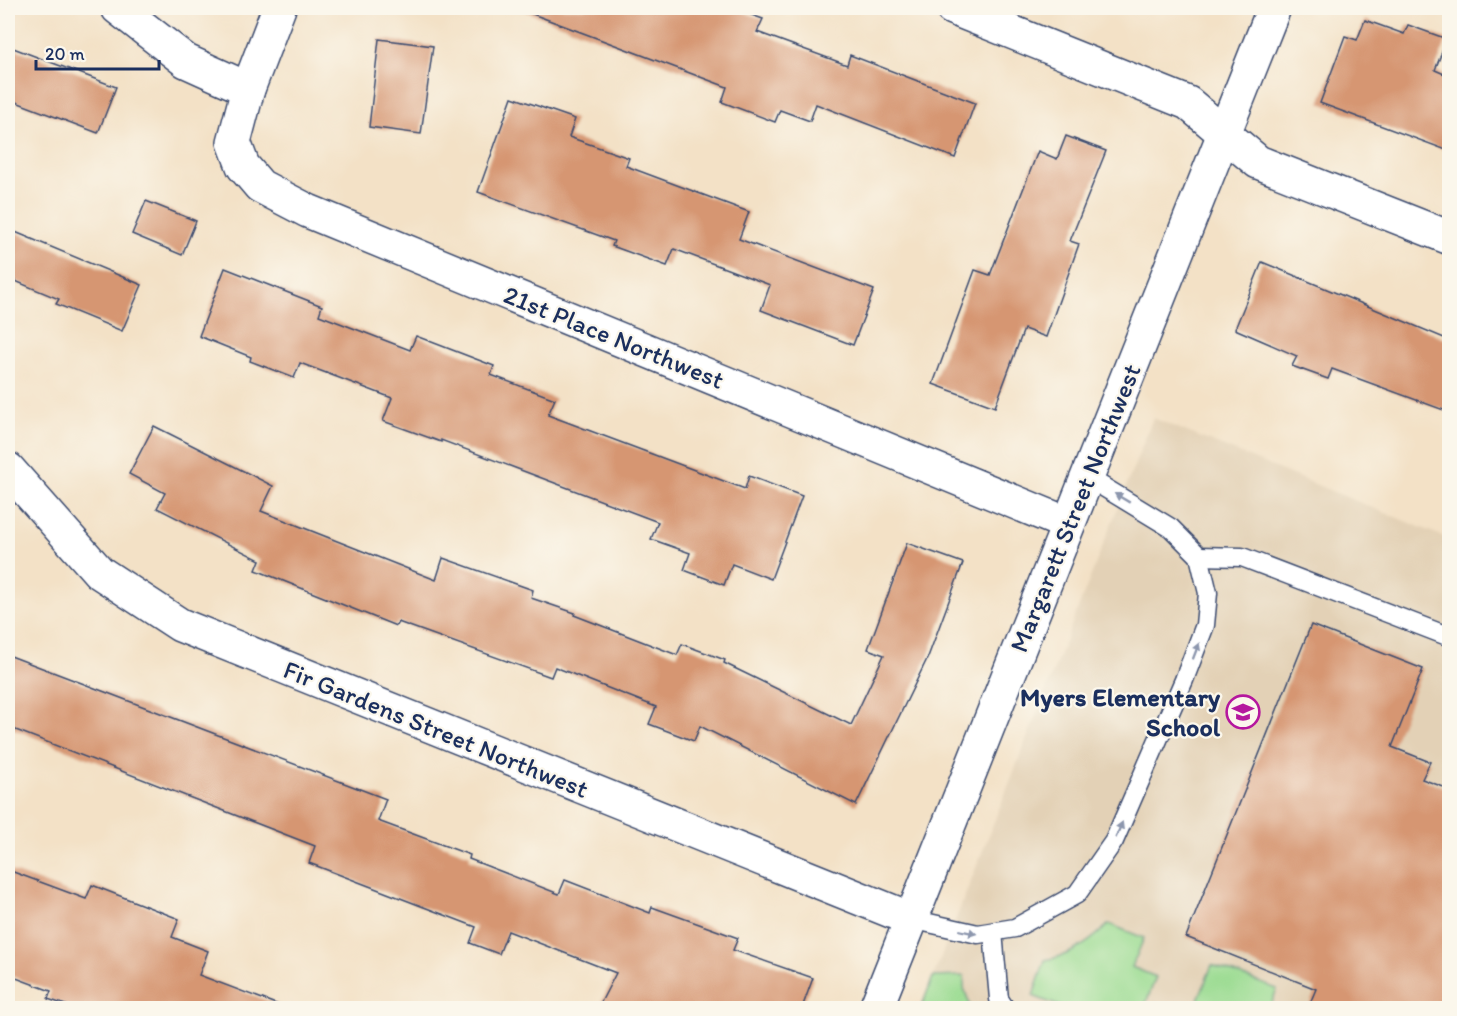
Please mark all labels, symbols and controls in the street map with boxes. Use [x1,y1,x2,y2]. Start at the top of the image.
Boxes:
scale bar [36,33,159,71]
text: 20 m [45,43,85,65]
street label: 21st Place Northwest [499,278,729,396]
street label: Margarett Street Northwest [1002,359,1148,657]
one-way arrow [1113,492,1130,503]
one-way arrow [1191,641,1201,659]
street label: Fir Gardens Street Northwest [279,653,593,805]
place label: Myers Elementary School [1020,681,1221,743]
school or university icon: Myers Elementary School [1225,694,1261,730]
one-way arrow [1115,821,1124,839]
one-way arrow [959,928,978,937]

